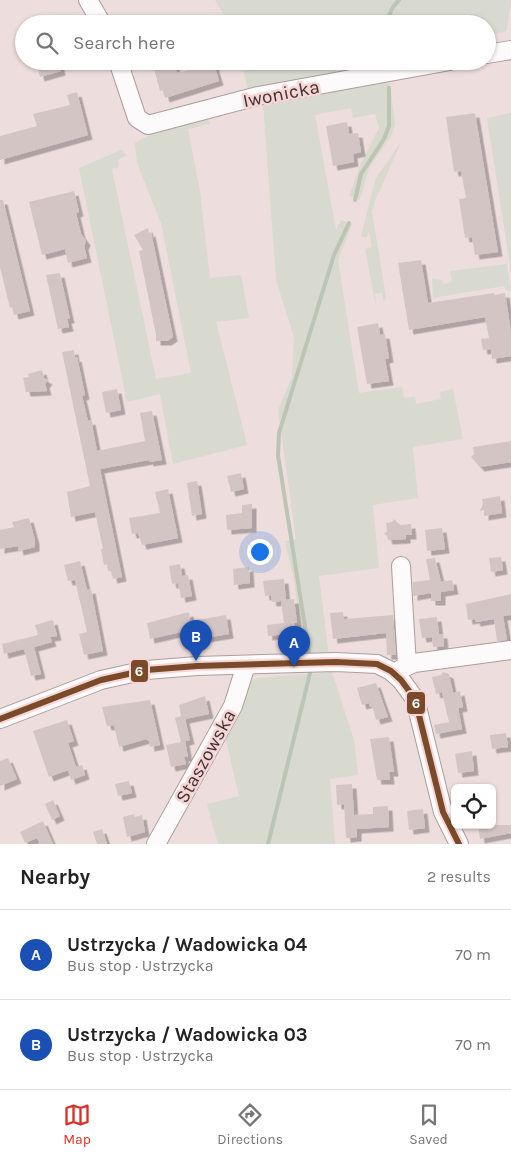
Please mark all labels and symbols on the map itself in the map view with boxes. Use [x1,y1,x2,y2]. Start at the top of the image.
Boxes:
street label: Iwonicka [241,76,321,112]
your location [247,539,273,565]
pin: B [180,620,212,661]
pin: A [278,626,310,667]
line badge: 6 [130,659,149,683]
text: 6 [135,663,143,680]
line badge: 6 [406,691,426,715]
text: 6 [412,695,420,712]
street label: Staszowska [171,706,241,807]

